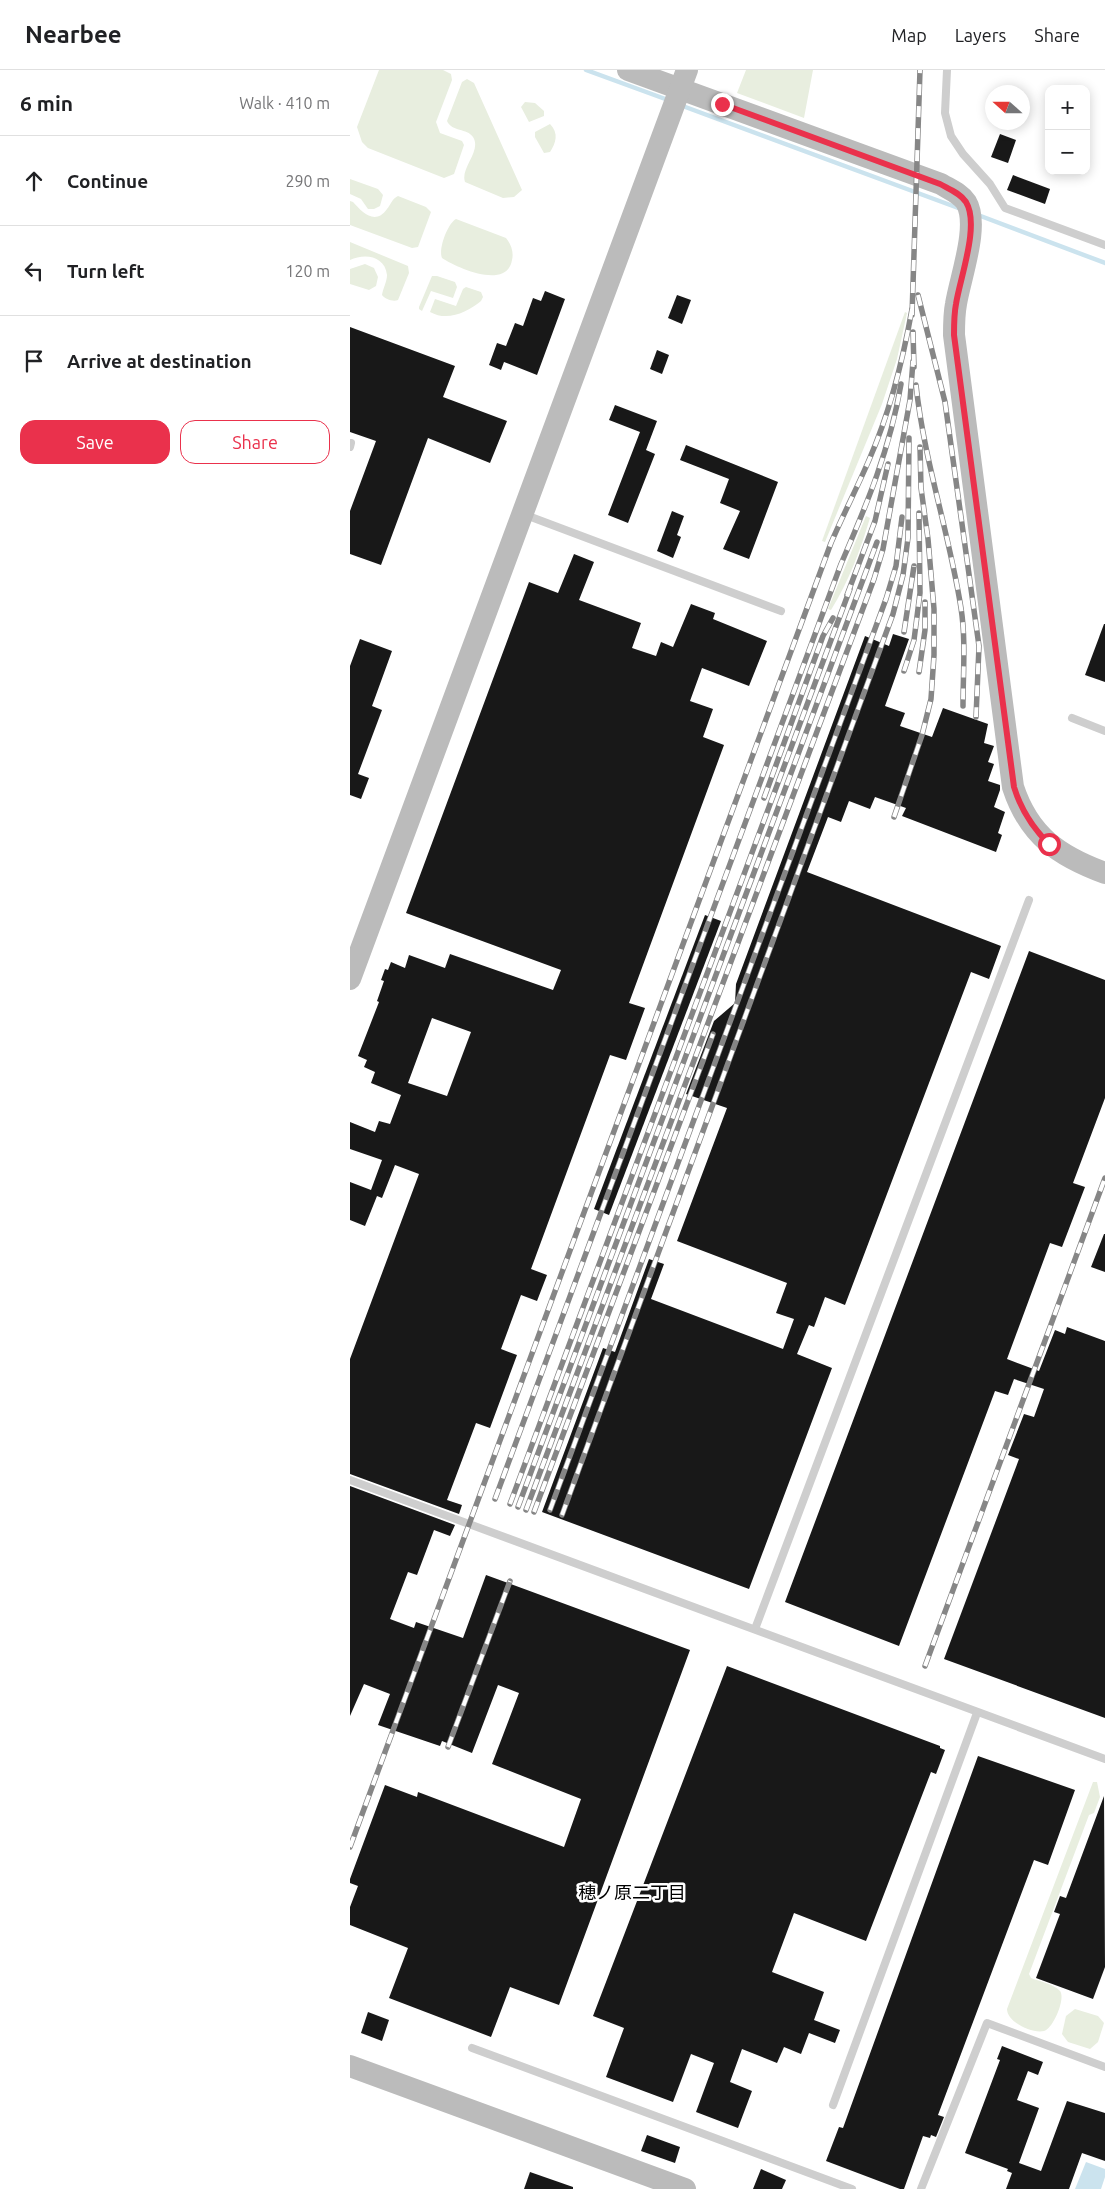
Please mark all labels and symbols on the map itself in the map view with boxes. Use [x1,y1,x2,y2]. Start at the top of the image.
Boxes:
north arrow [985,85,1030,130]
route end [711,93,734,116]
route start [1038,833,1061,856]
district label: 穂ノ原二丁目 [578,1882,686,1902]

